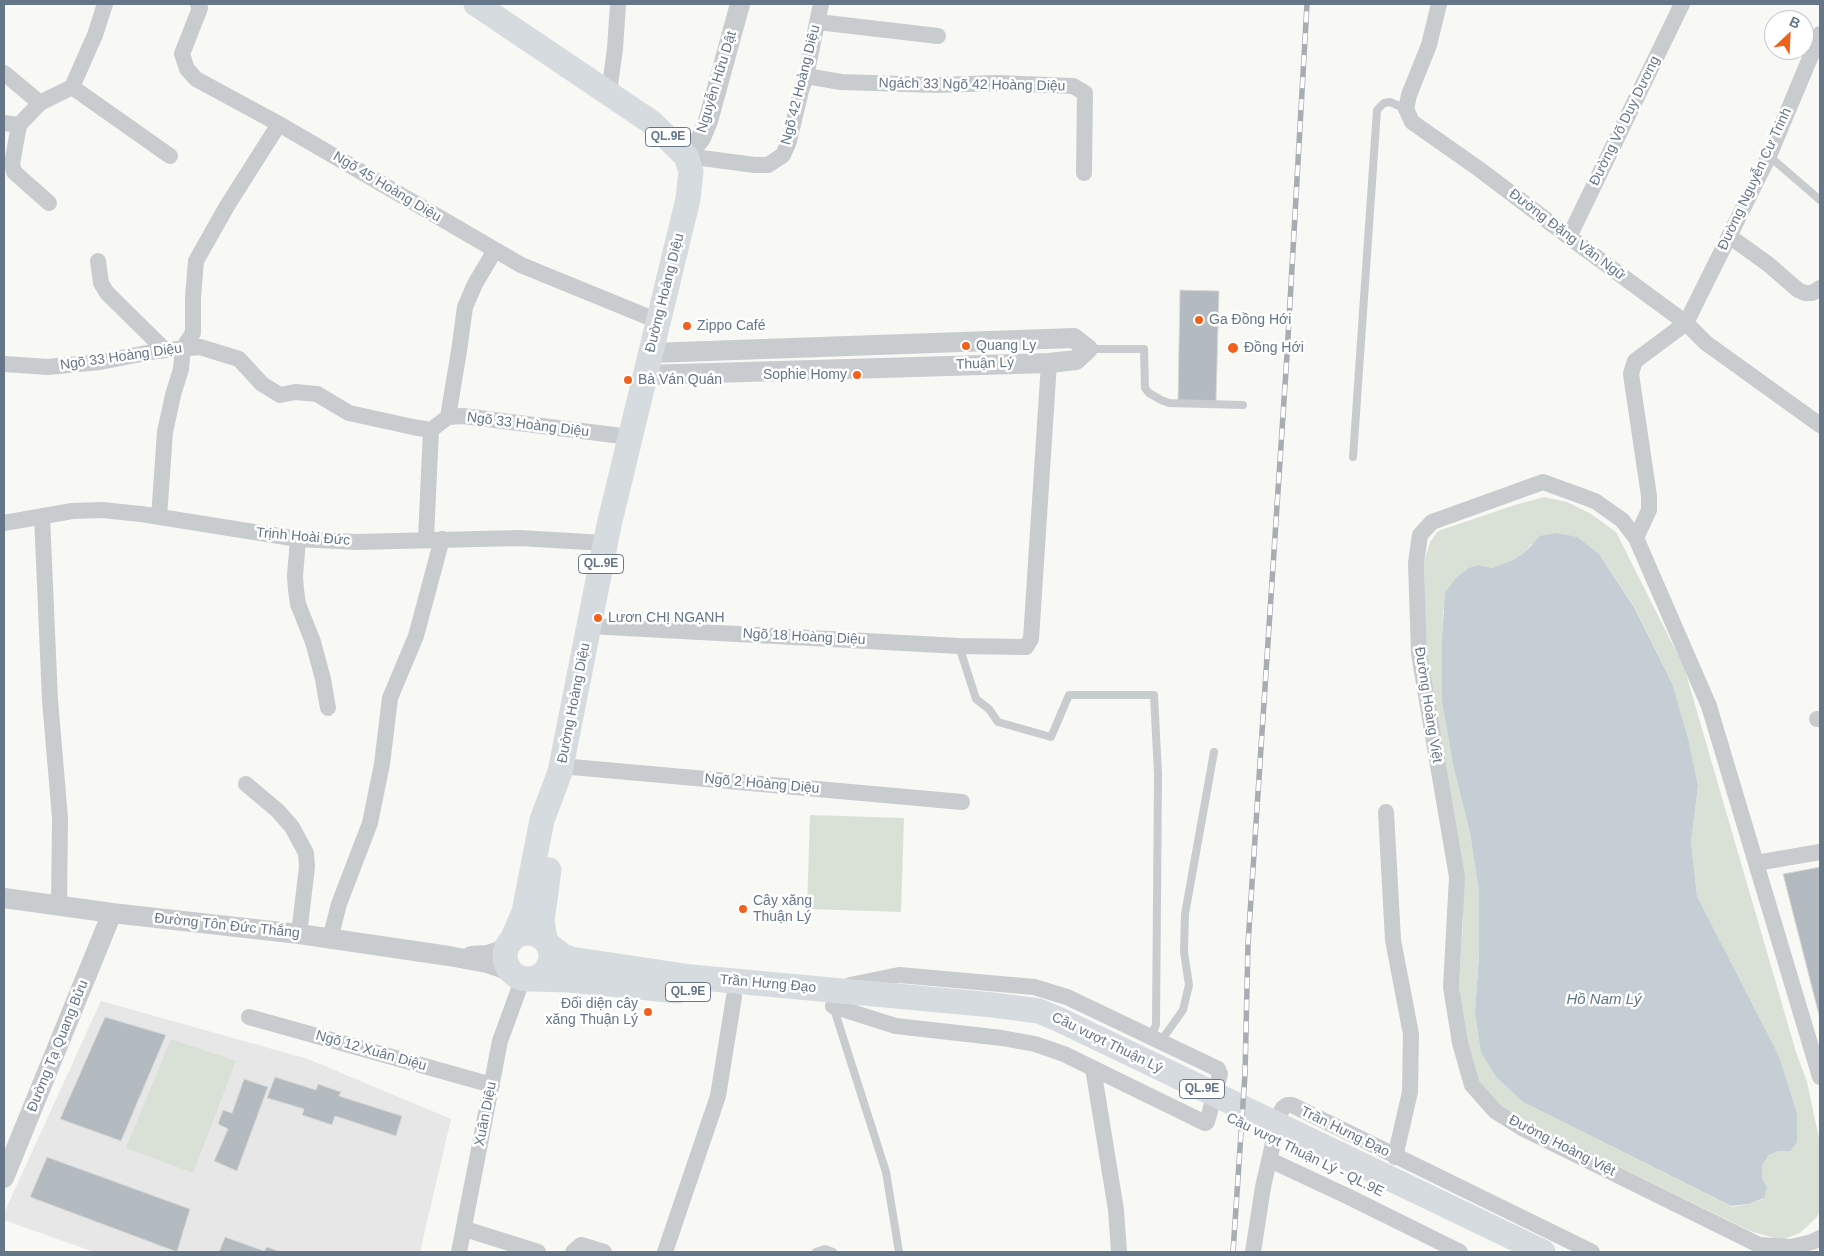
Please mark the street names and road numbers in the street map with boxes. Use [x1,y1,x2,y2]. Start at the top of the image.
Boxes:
street label: Ngõ 42 Hoàng Diệu [778,23,824,147]
street label: Nguyễn Hữu Dật [694,29,740,135]
street label: Đường Võ Duy Dương [1586,53,1664,189]
street label: Ngách 33 Ngõ 42 Hoàng Diệu [878,75,1066,95]
street label: Đường Nguyễn Cư Trinh [1715,105,1795,253]
road number: QL.9E [646,128,690,146]
street label: Ngõ 45 Hoàng Diệu [330,148,444,226]
street label: Đường Đặng Văn Ngữ [1505,186,1629,284]
street label: Đường Hoàng Diệu [642,232,688,354]
street label: Ngõ 33 Hoàng Diệu [59,340,183,374]
street label: Thuận Lý [956,355,1014,373]
street label: Ngõ 33 Hoàng Diệu [466,409,590,441]
street label: Trịnh Hoài Đức [255,525,351,549]
road number: QL.9E [578,554,624,574]
street label: Ngõ 18 Hoàng Diệu [742,625,866,649]
street label: Đường Hoàng Diệu [554,641,594,765]
street label: Đường Hoàng Việt [1411,646,1445,764]
street label: Ngõ 2 Hoàng Diệu [704,771,820,797]
street label: Đường Tôn Đức Thắng [153,910,301,942]
street label: Trần Hưng Đạo [719,971,817,997]
street label: Đường Tạ Quang Bửu [24,978,92,1114]
road number: QL.9E [666,982,710,1002]
street label: Cầu vượt Thuận Lý [1049,1009,1165,1077]
street label: Ngõ 12 Xuân Diệu [314,1027,428,1075]
street label: Xuân Diệu [472,1080,500,1148]
road number: QL.9E [1180,1080,1224,1098]
street label: Trần Hưng Đạo [1298,1103,1392,1161]
street label: Cầu vượt Thuận Lý - QL.9E [1223,1109,1387,1201]
street label: Đường Hoàng Việt [1506,1112,1618,1180]

